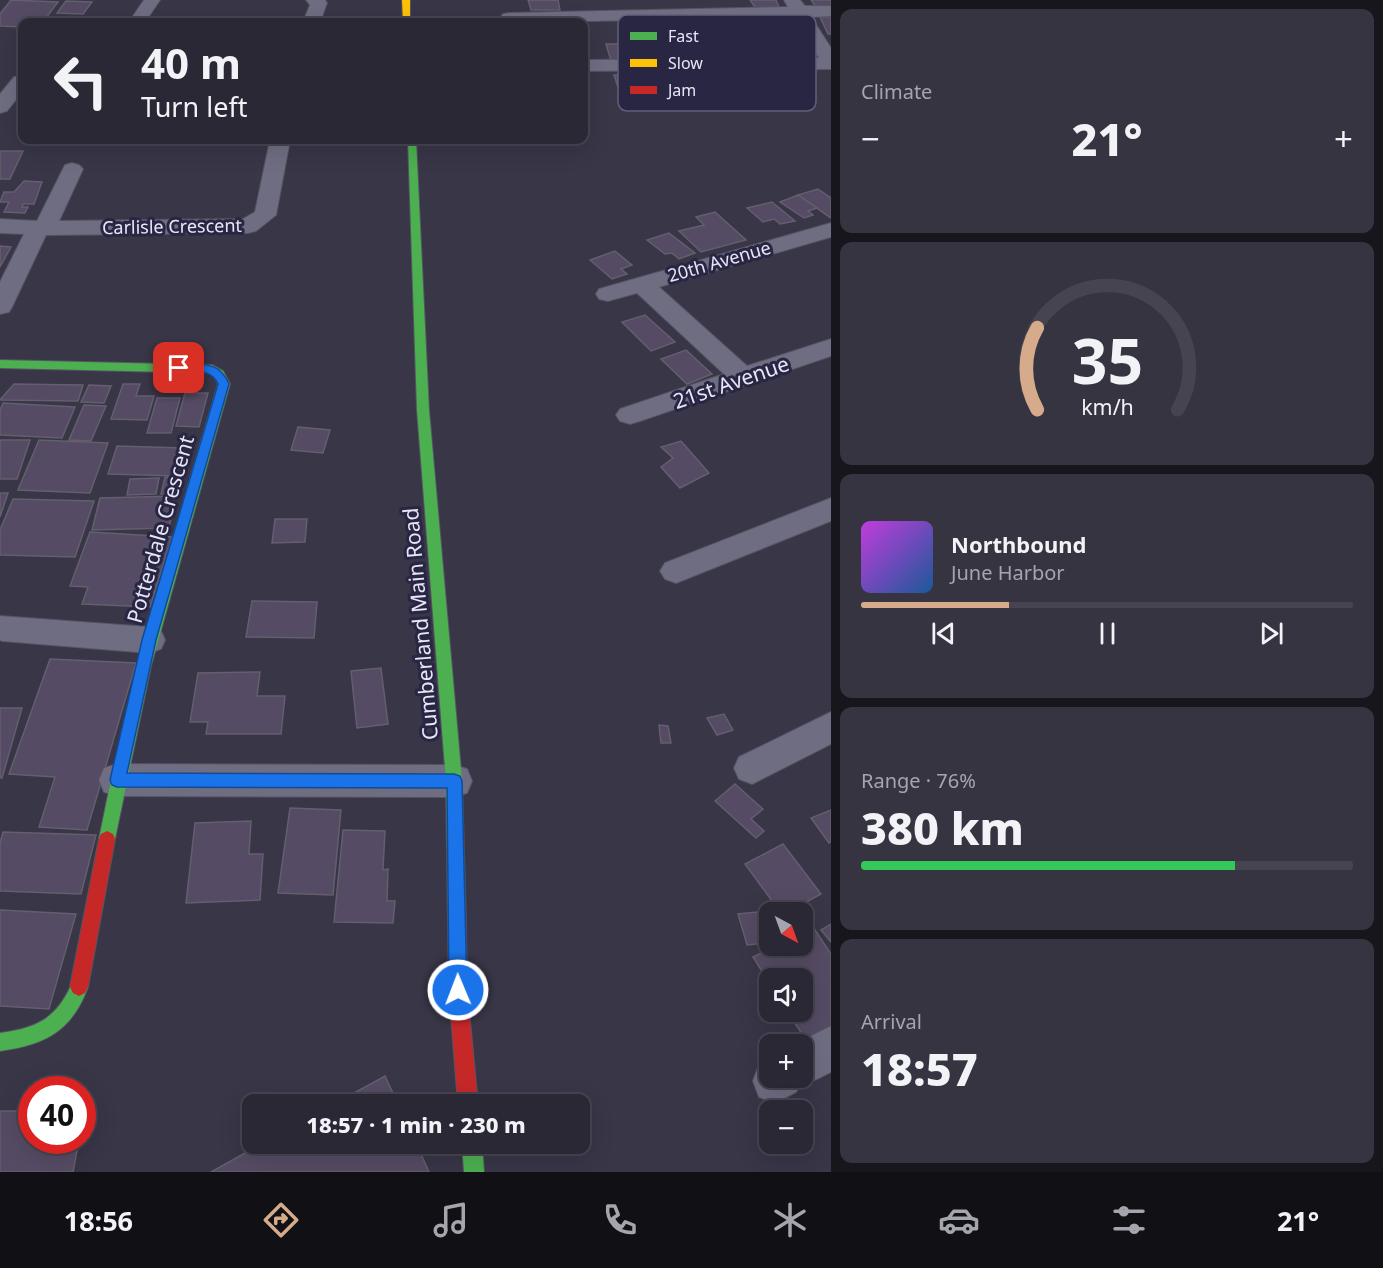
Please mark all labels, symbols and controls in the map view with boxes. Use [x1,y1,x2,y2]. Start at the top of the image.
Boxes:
legend [618,15,816,111]
text: Fast [668,25,699,47]
text: 40 m [141,34,241,91]
icon: left [42,42,120,120]
text: Slow [668,52,703,74]
text: Climate [861,78,932,105]
text: Jam [666,79,696,101]
text: Turn left [141,88,247,125]
text: 21° [1071,108,1143,169]
text: − [861,116,880,161]
text: + [1334,116,1353,161]
street label: Carlisle Crescent [102,213,243,239]
street label: 20th Avenue [665,235,773,287]
text: 35 [1071,318,1143,403]
pin [153,342,204,393]
street label: 21st Avenue [669,349,793,415]
icon: arrive [162,351,195,384]
text: km/h [1081,393,1133,422]
street label: Potterdale Crescent [120,431,200,626]
street label: Cumberland Main Road [396,507,444,741]
text: Northbound [951,529,1086,559]
text: June Harbor [951,559,1065,586]
icon: previous [927,617,960,650]
icon: pause [1091,617,1124,650]
icon: next [1255,617,1288,650]
text: Range · 76% [861,767,976,794]
text: 380 km [861,797,1024,858]
north arrow [759,902,813,956]
map controls [759,902,813,1154]
position arrow [426,958,490,1022]
button: sound [759,968,813,1022]
text: Arrival [861,1008,922,1035]
button: + [759,1034,813,1088]
text: 18:57 [861,1038,978,1099]
speed limit sign: 40 [18,1076,96,1154]
button: − [759,1100,813,1154]
text: 18:57 · 1 min · 230 m [306,1109,526,1139]
icon: directions [260,1199,302,1241]
icon: music [430,1199,472,1241]
icon: phone [599,1199,641,1241]
icon: climate [769,1199,811,1241]
icon: car [938,1199,980,1241]
icon: filters [1108,1199,1150,1241]
text: 18:56 [64,1202,133,1239]
text: 21° [1277,1202,1319,1239]

